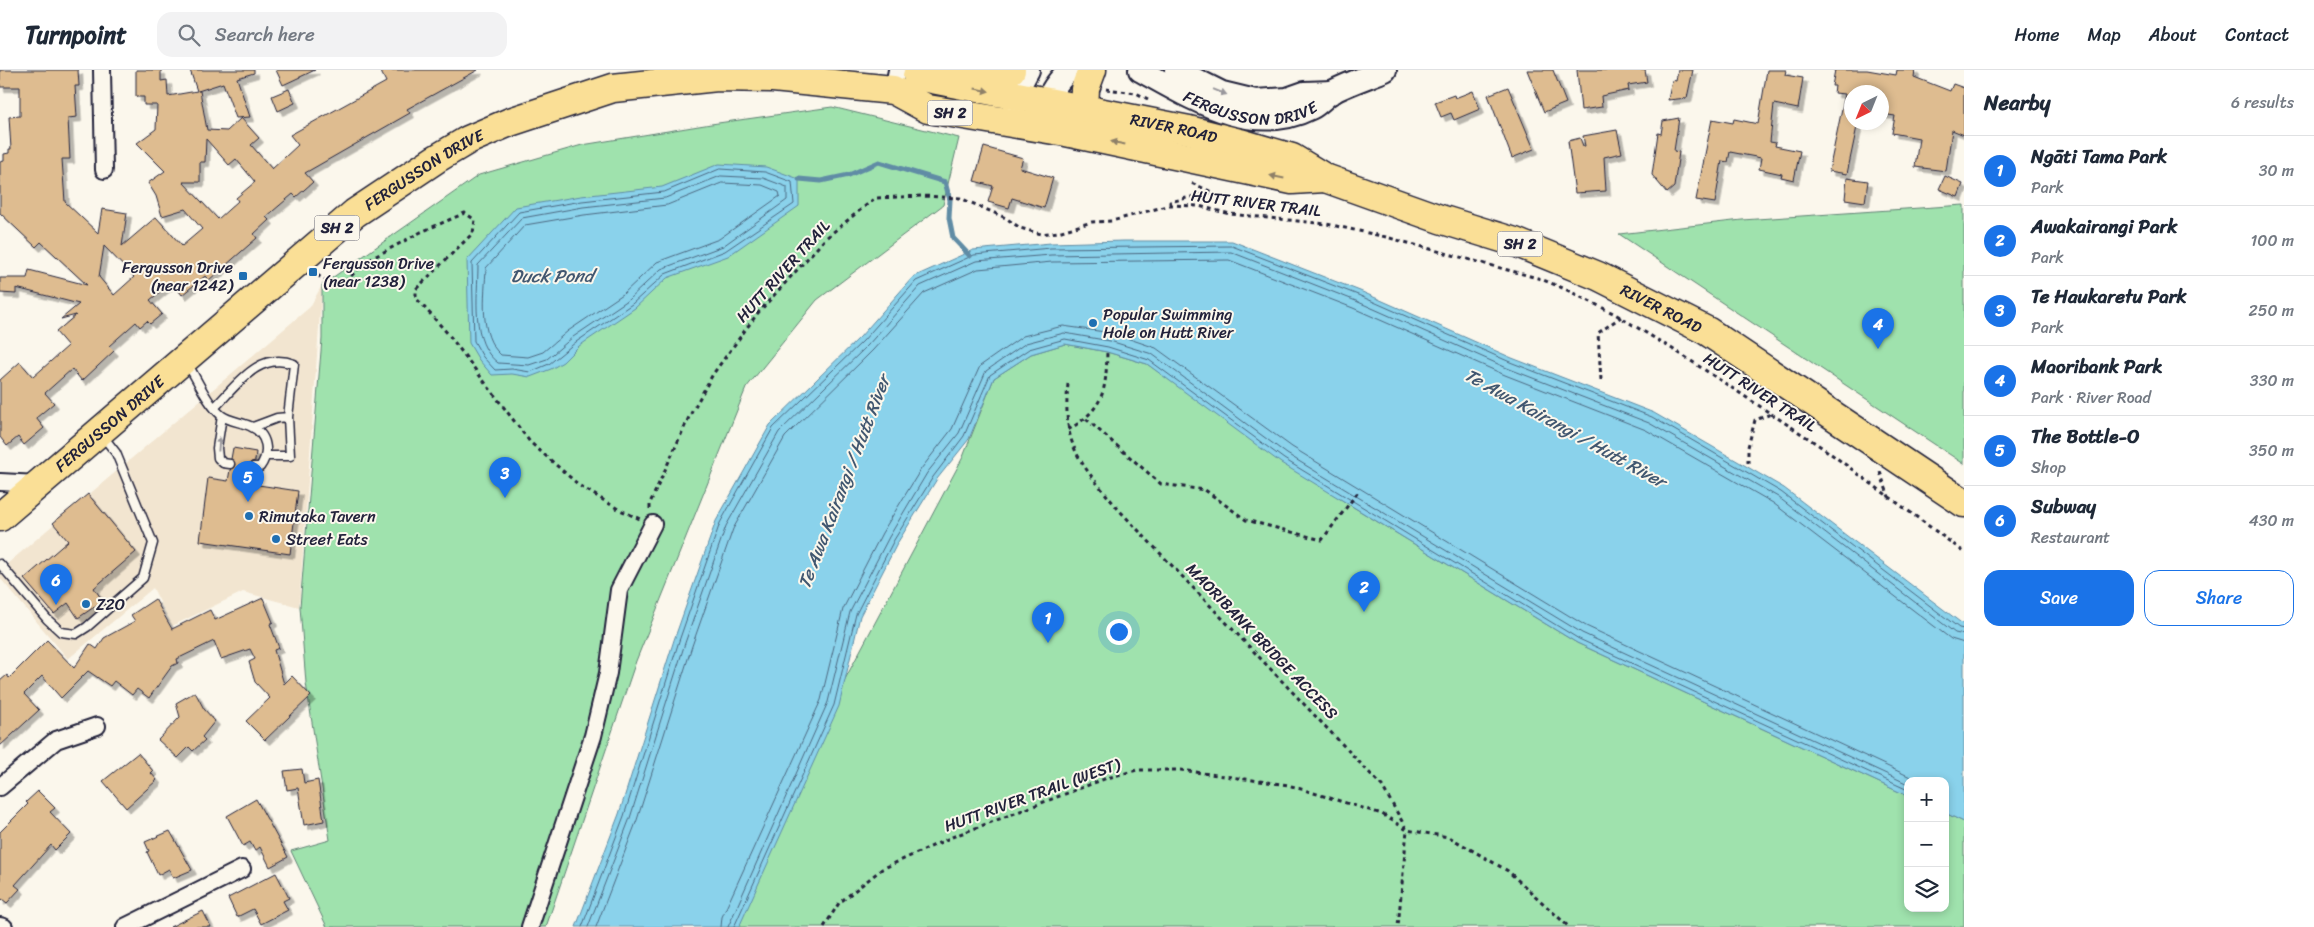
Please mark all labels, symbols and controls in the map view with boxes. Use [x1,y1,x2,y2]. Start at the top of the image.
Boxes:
search box [157,12,507,57]
text: Turnpoint [25,14,127,56]
text: Search here [215,18,315,51]
text: Home [2015,19,2060,51]
text: Map [2088,19,2121,51]
text: About [2149,19,2197,51]
text: Contact [2225,19,2289,51]
icon: search [175,21,203,49]
street label: FERGUSSON DRIVE [1178,82,1324,133]
text: Nearby [1984,84,2050,122]
north arrow [1844,85,1889,130]
one-way arrow [974,86,990,94]
one-way arrow [1213,88,1228,96]
text: 6 results [2231,88,2294,117]
road number: SH 2 [928,100,972,126]
street label: RIVER ROAD [1128,104,1221,151]
street label: FERGUSSON DRIVE [358,120,489,218]
one-way arrow [1110,139,1125,147]
text: Ngāti Tama Park [2031,140,2167,173]
text: 1 [1997,156,2003,185]
text: 30 m [2259,156,2294,185]
one-way arrow [1269,173,1284,181]
text: Park [2031,173,2064,202]
street label: HUTT RIVER TRAIL [1189,181,1323,225]
text: Awakairangi Park [2031,210,2177,243]
street label: HUTT RIVER TRAIL [729,212,838,329]
road number: SH 2 [314,216,360,240]
text: 2 [1995,226,2005,255]
text: 100 m [2250,226,2294,255]
road number: SH 2 [1498,232,1542,256]
text: Park [2031,243,2064,272]
place label: Fergusson Drive (near 1238) [323,249,434,296]
place label: Fergusson Drive (near 1242) [122,253,234,300]
water label: Duck Pond [511,260,598,292]
marker: Fergusson Drive (near 1238) [307,266,319,278]
marker: Fergusson Drive (near 1242) [237,270,249,282]
street label: RIVER ROAD [1616,275,1708,341]
text: Te Haukaretu Park [2031,280,2187,313]
text: 3 [1996,296,2004,325]
text: 250 m [2248,296,2294,325]
place label: Popular Swimming Hole on Hutt River [1103,300,1235,347]
pin: 4 [1862,308,1894,349]
text: Park [2031,313,2064,342]
marker: Popular Swimming Hole on Hutt River [1087,317,1099,329]
street label: HUTT RIVER TRAIL [1697,344,1823,440]
text: Maoribank Park [2031,350,2163,383]
water label: Te Awa Kairangi / Hutt River [1458,359,1675,499]
text: 4 [1995,366,2005,395]
text: 330 m [2250,366,2294,395]
street label: FERGUSSON DRIVE [48,367,172,479]
water label: Te Awa Kairangi / Hutt River [789,367,901,593]
text: Park · River Road [2031,383,2151,412]
text: The Bottle-O [2031,420,2139,453]
one-way arrow [215,435,223,451]
text: 5 [1995,436,2005,465]
text: 350 m [2249,436,2294,465]
text: Shop [2031,453,2066,482]
pin: 3 [489,457,521,498]
pin: 5 [232,461,264,502]
text: Subway [2031,490,2096,523]
place label: Rimutaka Tavern [259,502,376,531]
text: 6 [1995,506,2005,535]
text: 430 m [2249,506,2294,535]
marker: Rimutaka Tavern [243,510,255,522]
text: Restaurant [2031,523,2110,552]
place label: Street Eats [286,525,369,554]
marker: Street Eats [270,533,282,545]
street label: MAORIBANK BRIDGE ACCESS [1179,556,1345,726]
pin: 6 [40,564,72,605]
button: Save [1984,570,2134,626]
button: Share [2144,570,2294,626]
pin: 2 [1348,571,1380,612]
place label: Z2O [96,590,125,619]
marker: Z2O [80,598,92,610]
pin: 1 [1032,602,1064,643]
your location [1106,619,1132,645]
street label: HUTT RIVER TRAIL (WEST) [940,749,1125,840]
map controls [1904,777,1949,912]
button: + [1904,777,1949,822]
button: − [1904,822,1949,867]
button: layers [1904,867,1949,912]

